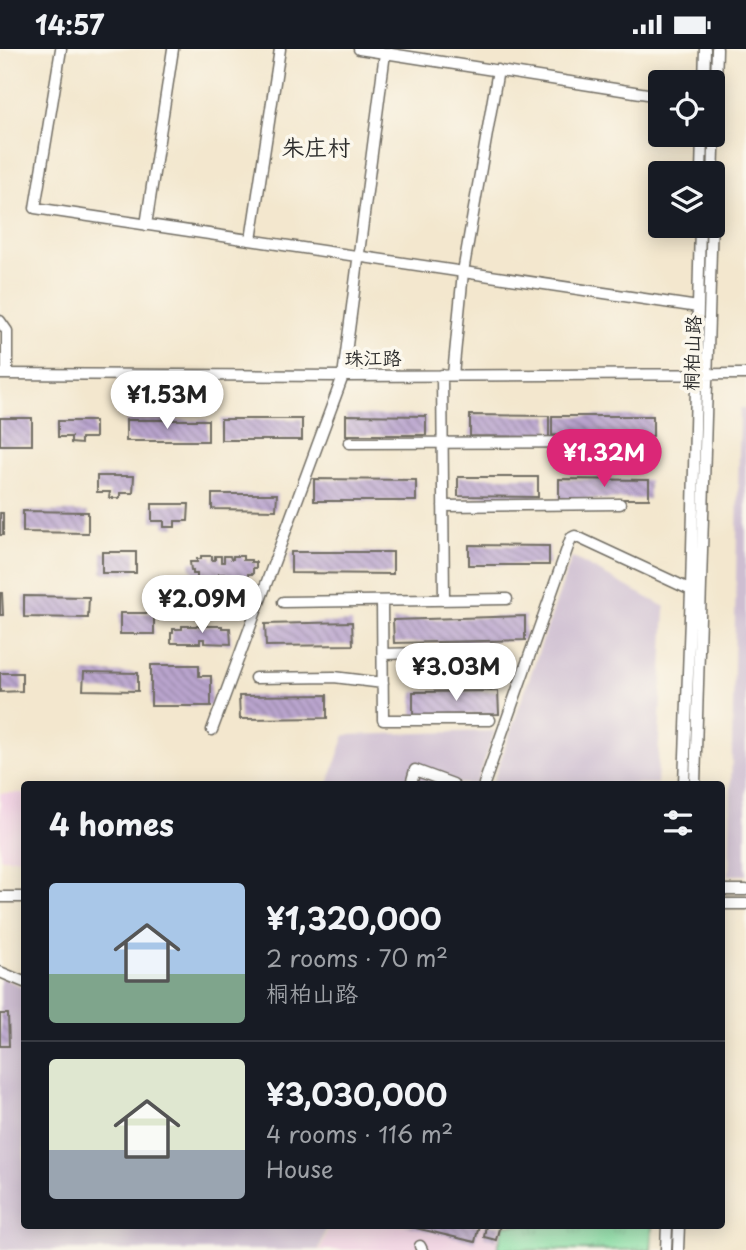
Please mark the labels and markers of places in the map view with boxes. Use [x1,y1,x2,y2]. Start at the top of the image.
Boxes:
pin: ¥1.53M [110,371,224,431]
pin: ¥1.32M [547,429,661,489]
pin: ¥2.09M [145,575,259,635]
pin: ¥3.03M [399,643,513,703]

